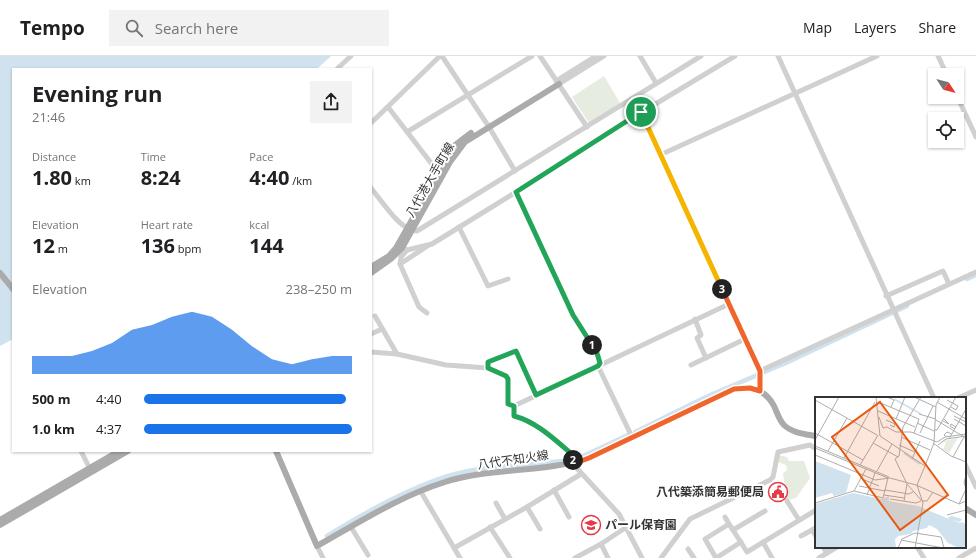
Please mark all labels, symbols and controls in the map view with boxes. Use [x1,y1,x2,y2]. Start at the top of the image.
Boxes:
search box [109,10,389,46]
text: Tempo [20,15,85,41]
icon: search [123,17,145,39]
text: Search here [155,18,238,38]
text: Map [803,18,832,37]
text: Layers [854,18,896,37]
text: Share [918,18,956,37]
north arrow [928,68,964,104]
map controls [928,68,964,148]
text: Evening run [32,78,163,108]
button: share [310,81,352,123]
pin [624,95,658,129]
icon: arrive [630,101,652,123]
text: 21:46 [32,108,65,126]
button: locate [928,112,964,148]
street label: 八代港大手町線 [401,139,458,220]
text: Distance [32,149,76,164]
text: Time [141,149,166,164]
text: Pace [249,149,274,164]
text: 1.80 [32,164,72,191]
text: 8:24 [141,164,181,191]
text: 4:40 [249,164,289,191]
text: km [72,173,91,188]
text: /km [289,173,312,188]
text: Elevation [32,217,79,232]
text: Heart rate [141,217,193,232]
text: kcal [249,217,269,232]
text: 12 [32,232,55,259]
text: 136 [141,232,175,259]
text: 144 [249,232,284,259]
text: m [55,241,68,256]
text: bpm [175,241,201,256]
pin: 3 [712,279,732,299]
text: Elevation [32,280,87,298]
text: 238–250 m [285,280,352,298]
text: 3 [719,281,725,296]
pin: 1 [582,335,602,355]
text: 1 [589,337,595,352]
text: 500 m [32,390,70,408]
text: 4:40 [96,390,122,408]
inset map [815,397,966,548]
text: 1.0 km [32,420,75,438]
text: 4:37 [96,420,122,438]
street label: 八代不知火線 [476,446,550,473]
pin: 2 [563,450,583,470]
text: 2 [570,452,576,467]
public building icon: 八代築添簡易郵便局 [767,481,789,503]
place label: 八代築添簡易郵便局 [656,483,764,500]
school or university icon: パール保育園 [580,514,602,536]
place label: パール保育園 [605,516,677,533]

